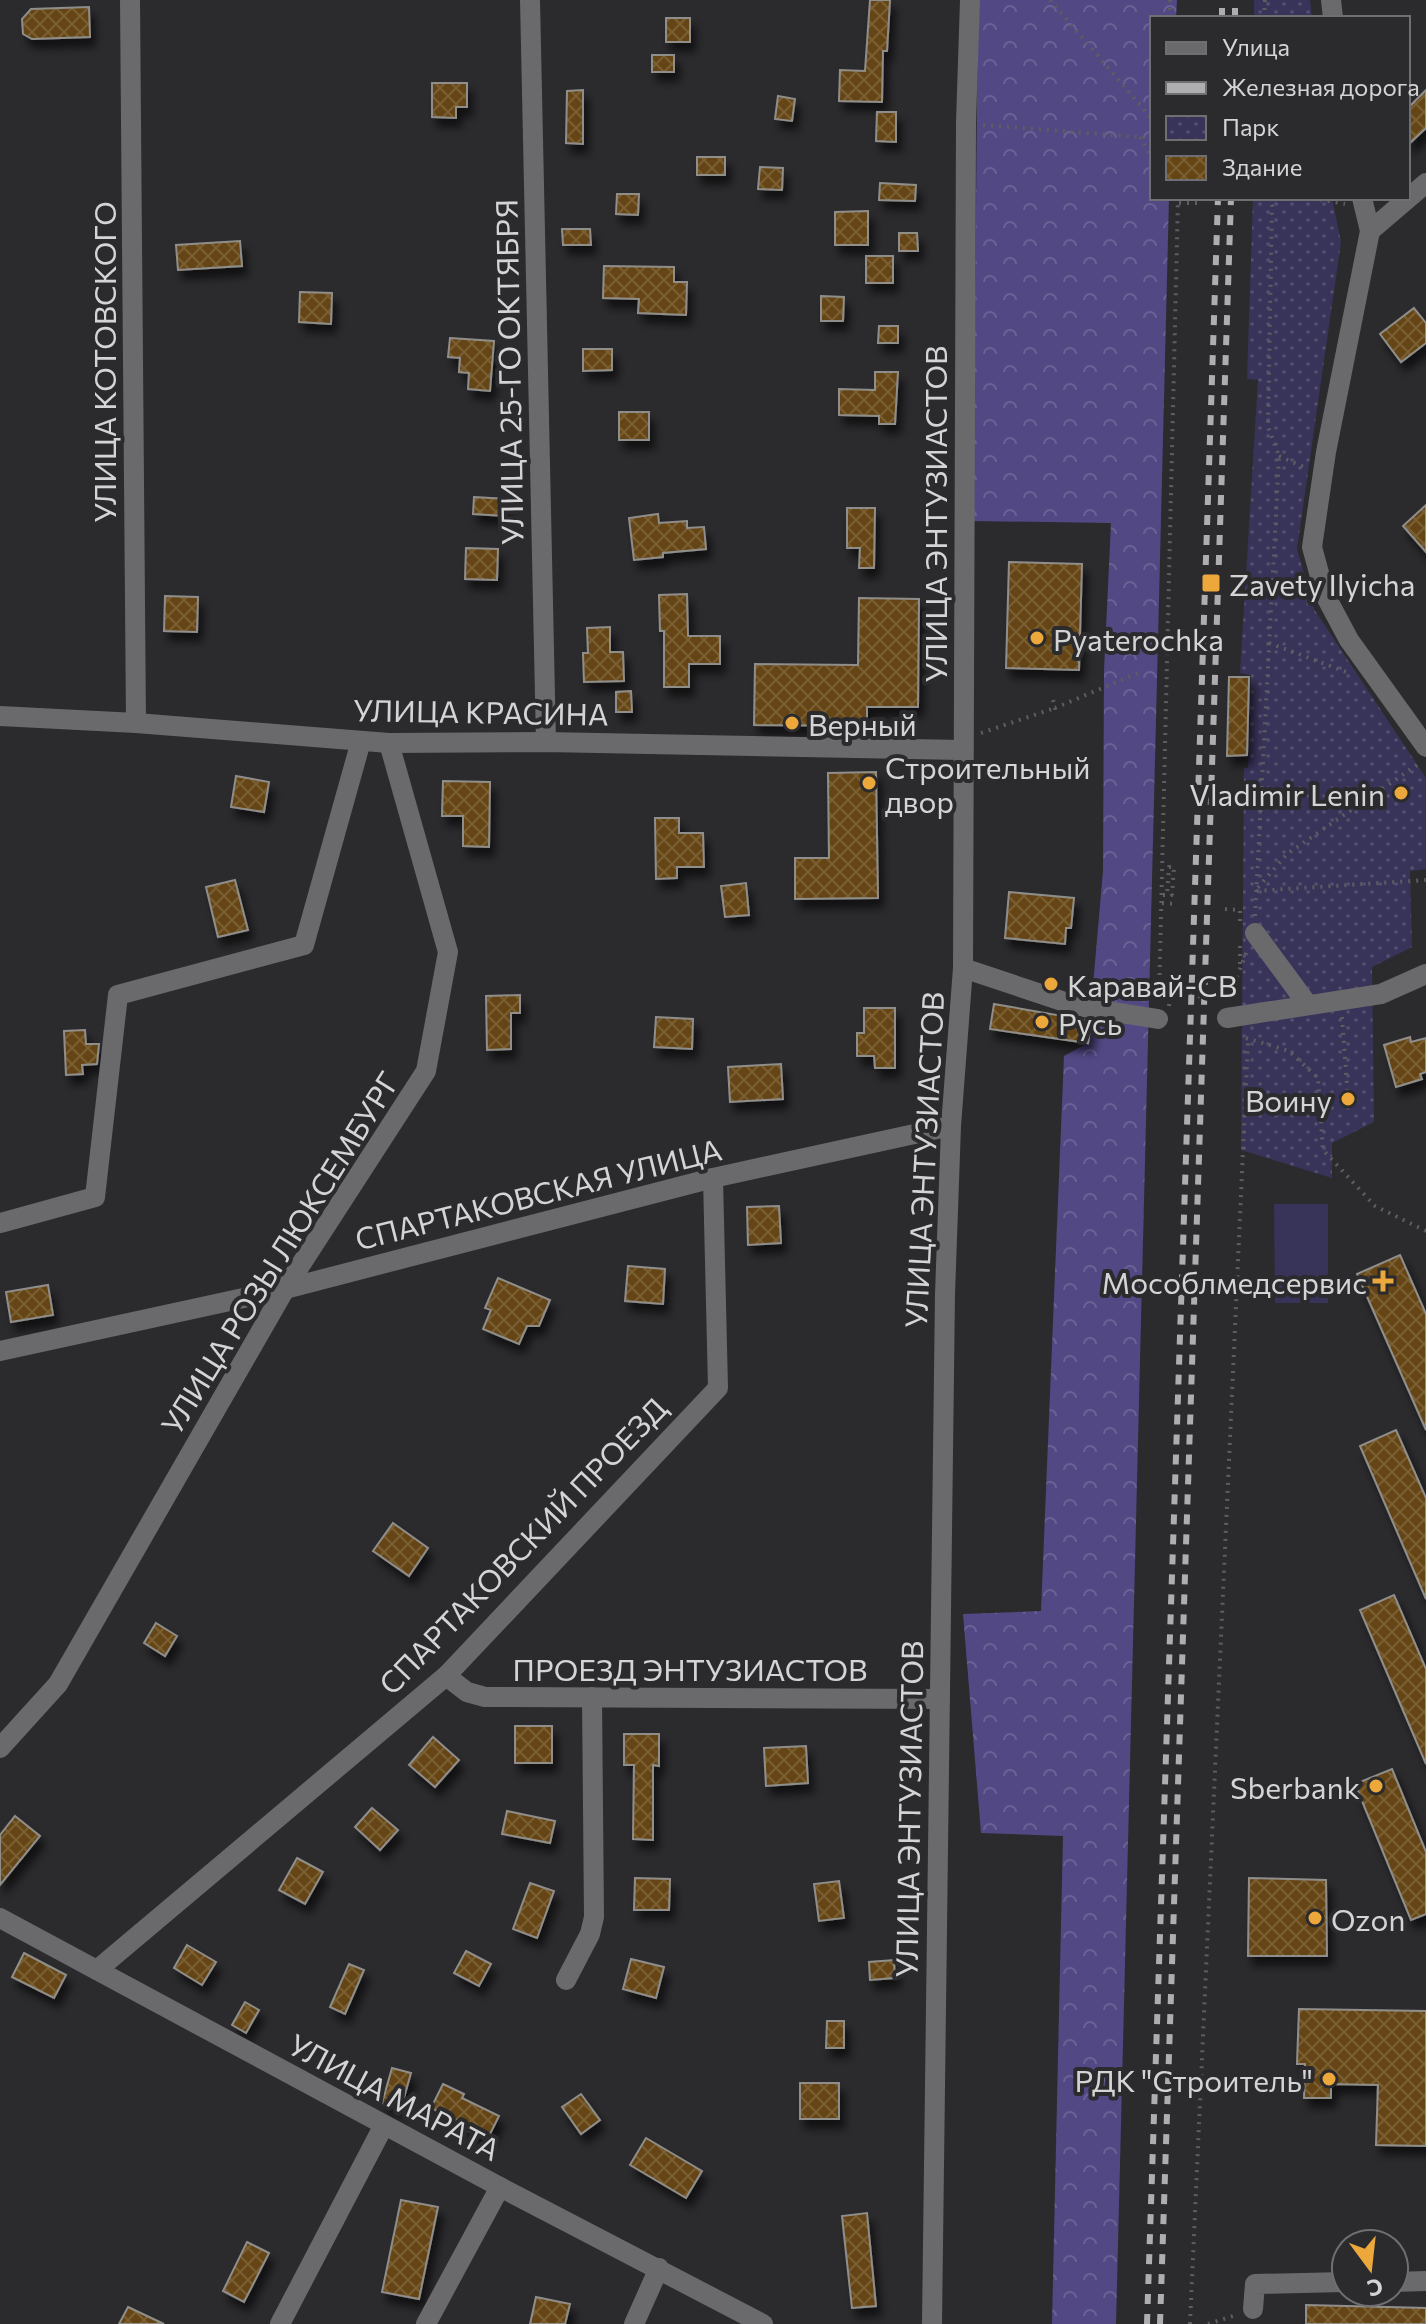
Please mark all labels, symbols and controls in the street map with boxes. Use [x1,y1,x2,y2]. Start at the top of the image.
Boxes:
legend [1150,16,1410,200]
text: Улица [1222,32,1290,61]
text: Железная дорога [1222,72,1420,101]
text: Парк [1222,112,1279,141]
text: Здание [1222,152,1302,181]
street label: УЛИЦА 25-ГО ОКТЯБРЯ [486,199,530,545]
street label: УЛИЦА КОТОВСКОГО [85,201,122,523]
street label: УЛИЦА ЭНТУЗИАСТОВ [916,346,953,682]
place label: Zavety Ilyicha [1229,565,1416,602]
marker: Zavety Ilyicha [1200,572,1222,594]
place label: Pyaterochka [1053,620,1224,657]
marker: Pyaterochka [1028,629,1046,647]
street label: УЛИЦА КРАСИНА [353,690,609,732]
place label: Верный [808,705,917,742]
marker: Верный [783,714,801,732]
place label: Строительный двор [885,748,1090,819]
marker: Строительный двор [860,774,878,792]
place label: Vladimir Lenin [1189,775,1385,812]
marker: Vladimir Lenin [1392,784,1410,802]
place label: Каравай-СВ [1067,966,1237,1003]
marker: Каравай-СВ [1042,975,1060,993]
street label: УЛИЦА ЭНТУЗИАСТОВ [896,991,950,1329]
place label: Русь [1058,1004,1122,1041]
marker: Русь [1033,1013,1051,1031]
street label: УЛИЦА РОЗЫ ЛЮКСЕМБУРГ [152,1064,406,1440]
place label: Воину [1245,1081,1332,1118]
marker: Воину [1339,1090,1357,1108]
street label: СПАРТАКОВСКАЯ УЛИЦА [351,1130,725,1256]
place label: Мособлмедсервис [1102,1263,1367,1300]
marker: Мособлмедсервис [1374,1272,1392,1290]
street label: СПАРТАКОВСКИЙ ПРОЕЗД [370,1389,674,1701]
street label: УЛИЦА ЭНТУЗИАСТОВ [887,1640,929,1978]
street label: ПРОЕЗД ЭНТУЗИАСТОВ [513,1650,867,1687]
place label: Sberbank [1230,1768,1360,1805]
marker: Sberbank [1367,1777,1385,1795]
place label: Ozon [1331,1900,1406,1937]
marker: Ozon [1306,1909,1324,1927]
street label: УЛИЦА МАРАТА [283,2025,507,2167]
place label: РДК "Строитель" [1074,2061,1313,2098]
marker: РДК "Строитель" [1320,2070,1338,2088]
north arrow [1330,2228,1410,2308]
text: С [1365,2273,1386,2303]

